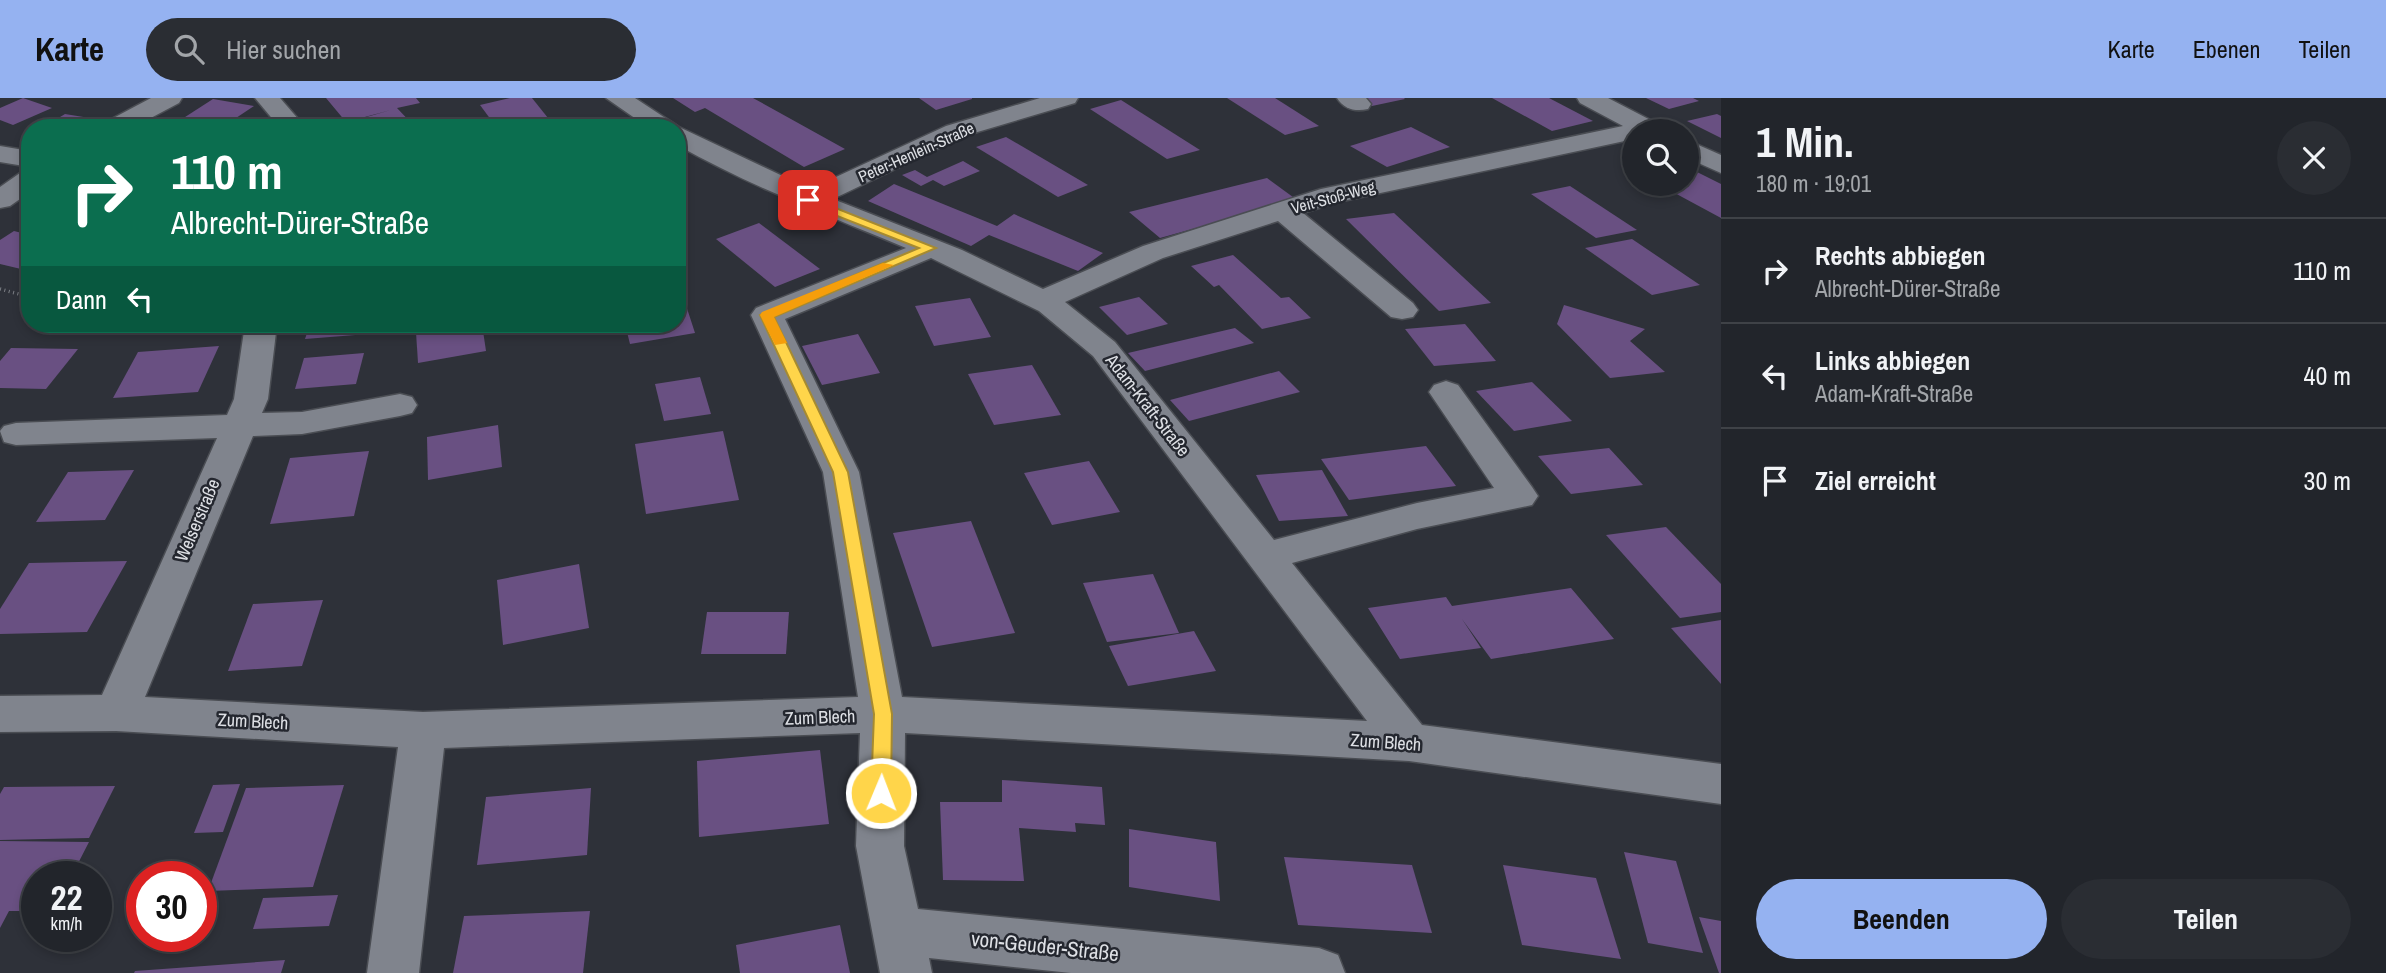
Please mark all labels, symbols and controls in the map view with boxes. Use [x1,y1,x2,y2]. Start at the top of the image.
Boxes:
search box [146,18,636,81]
text: Karte [35,27,104,71]
icon: search [170,30,208,68]
text: Hier suchen [226,32,341,67]
text: Karte [2108,33,2155,65]
text: Ebenen [2193,33,2260,65]
text: Teilen [2298,33,2351,65]
text: 1 Min. [1756,114,1854,170]
street label: Peter-Henlein-Straße [855,117,977,187]
map controls [1622,119,1699,196]
button: search [1622,119,1699,196]
button: close [2277,121,2351,195]
text: 110 m [171,138,283,204]
icon: right [56,147,147,238]
text: 180 m · 19:01 [1756,168,1871,199]
pin [778,170,838,230]
street label: Veit-Stoß-Weg [1289,175,1378,219]
icon: arrive [789,181,827,219]
text: Albrecht-Dürer-Straße [171,201,429,244]
text: Rechts abbiegen [1815,238,1986,273]
icon: right [1756,252,1794,290]
text: 110 m [2293,253,2351,288]
text: Albrecht-Dürer-Straße [1815,273,2001,304]
icon: left [121,280,159,318]
text: Dann [56,282,107,317]
text: Links abbiegen [1815,343,1970,378]
street label: Adam-Kraft-Straße [1099,348,1196,461]
icon: left [1756,357,1794,395]
text: 40 m [2304,358,2351,393]
text: Adam-Kraft-Straße [1815,378,1973,409]
icon: arrive [1756,462,1794,500]
text: Ziel erreicht [1815,463,1936,498]
text: 30 m [2304,463,2351,498]
street label: Welserstraße [168,475,226,565]
street label: Zum Blech [784,703,856,731]
street label: Zum Blech [217,707,289,735]
street label: Zum Blech [1350,727,1422,757]
position arrow [844,756,918,830]
speed limit sign: 30 [126,861,217,952]
text: 22 [51,874,82,921]
button: Beenden [1756,879,2047,959]
button: Teilen [2061,879,2351,959]
text: km/h [51,911,83,936]
street label: von-Geuder-Straße [970,924,1120,968]

